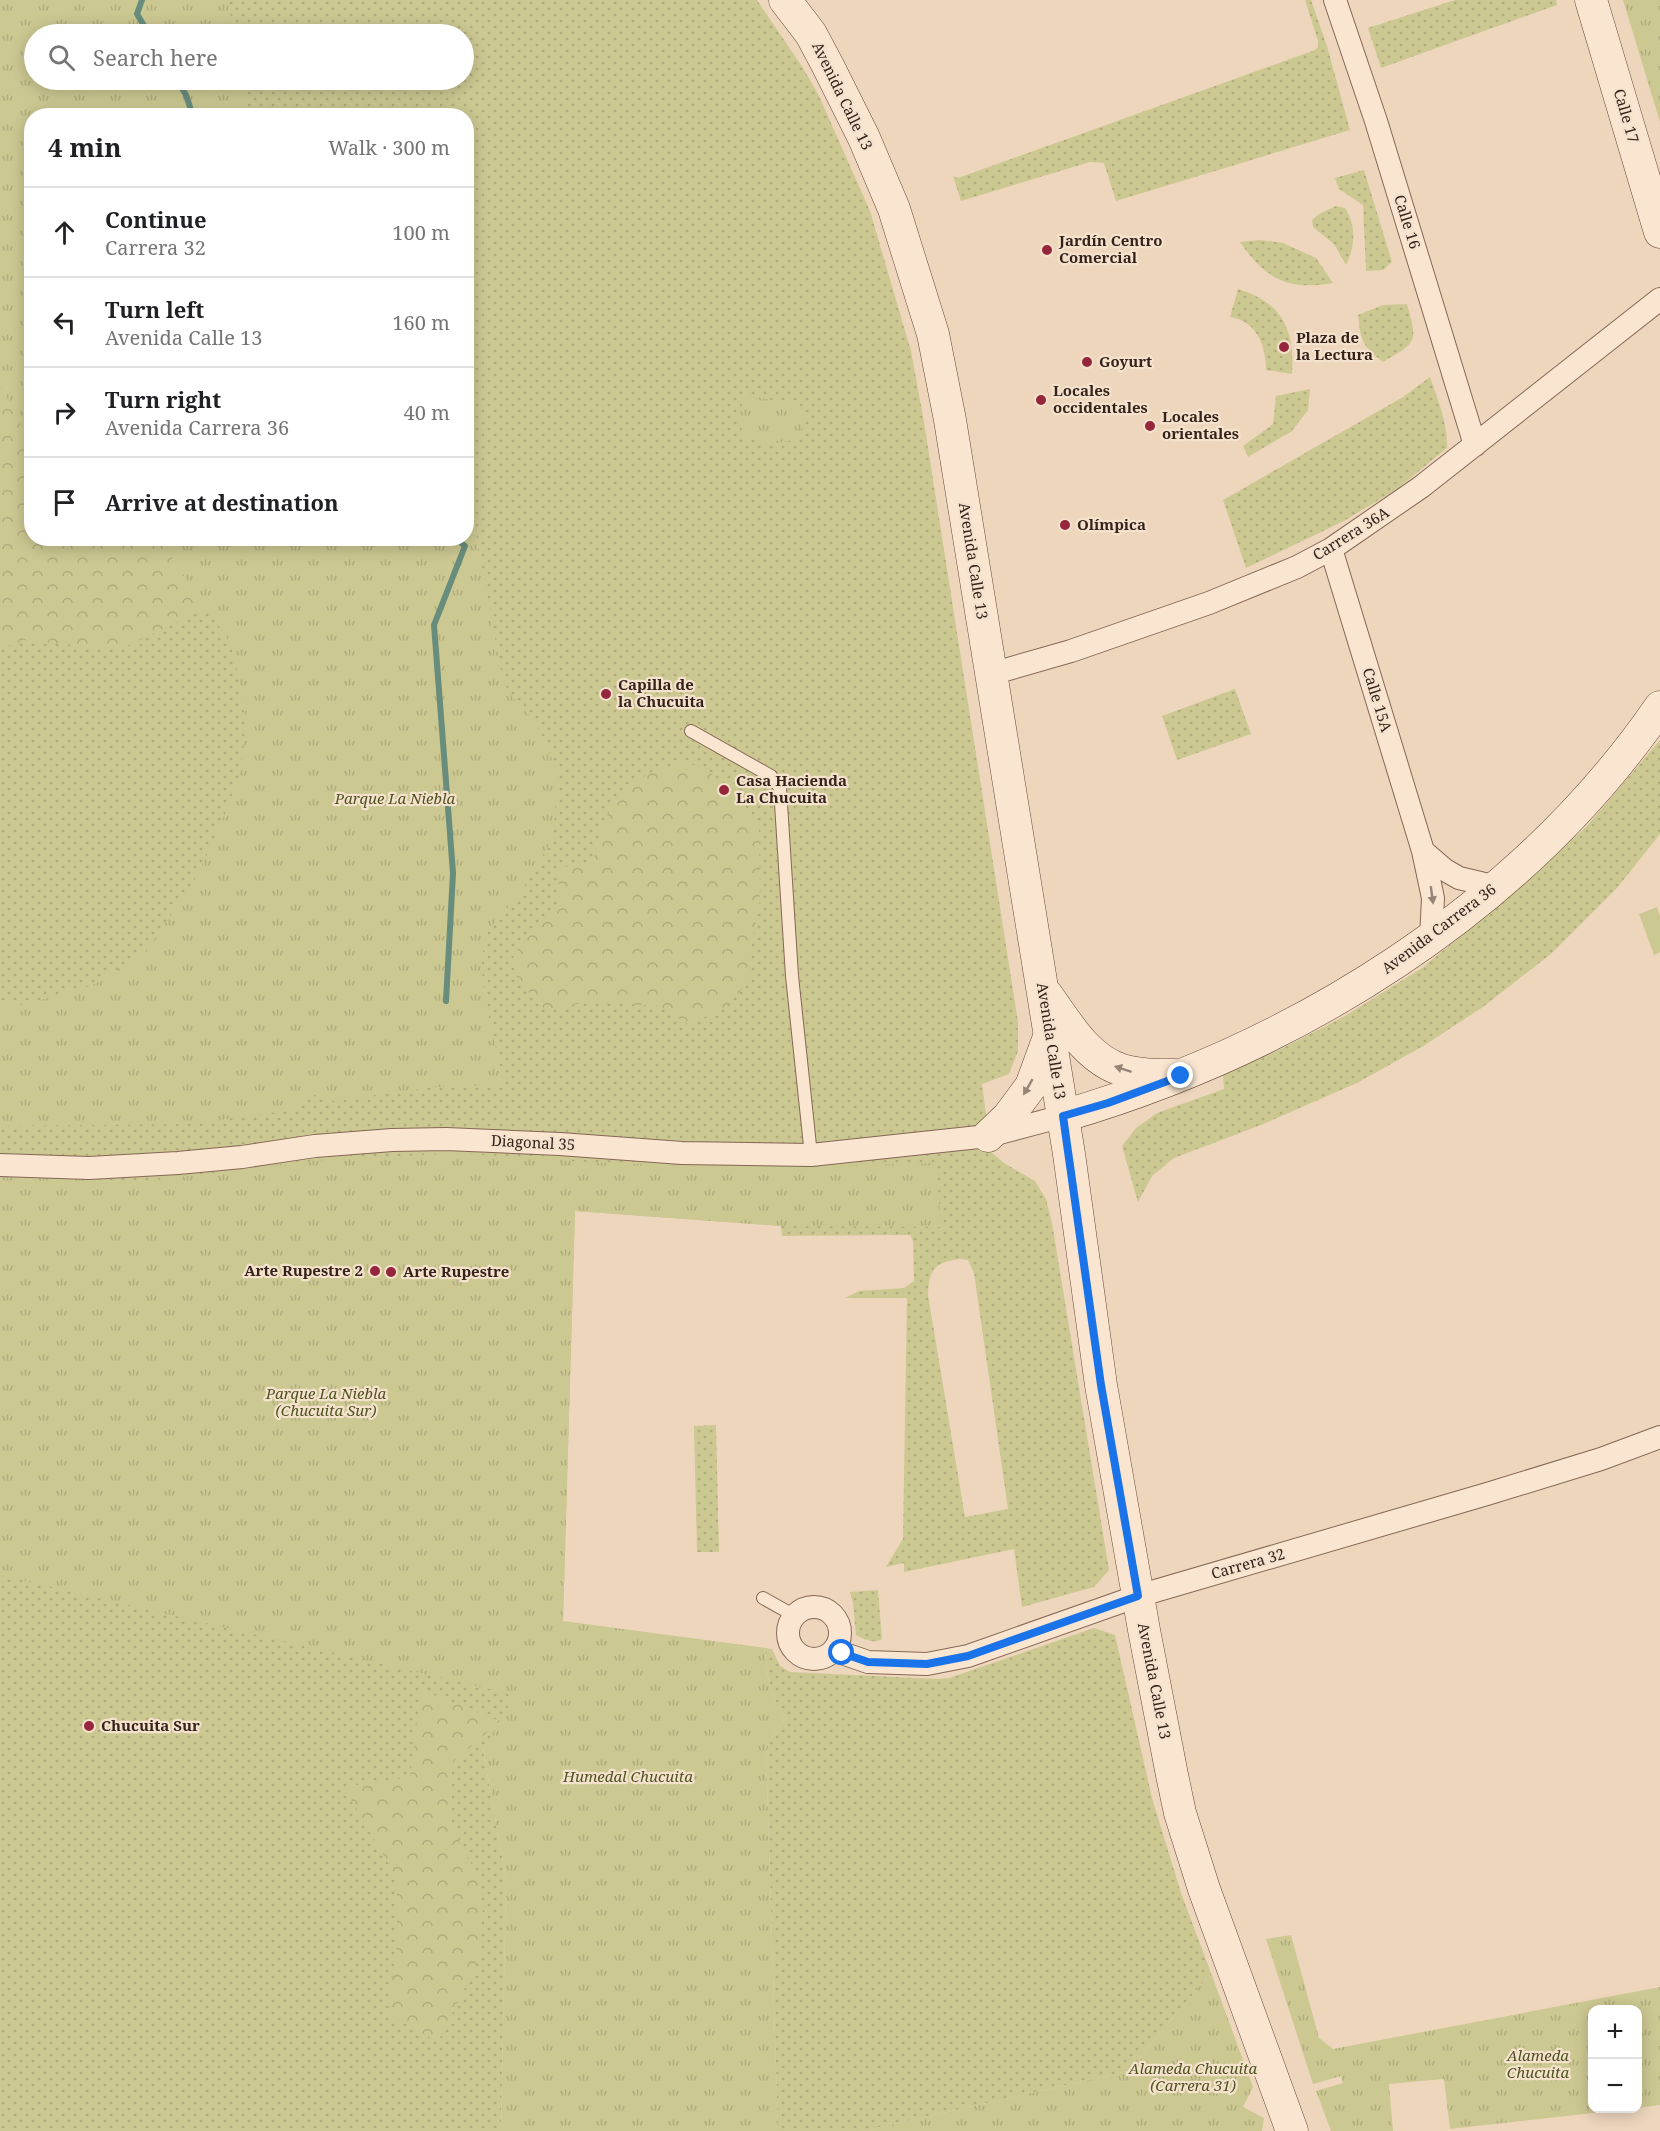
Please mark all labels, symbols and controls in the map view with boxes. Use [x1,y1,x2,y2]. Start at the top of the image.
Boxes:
search box [24,24,474,90]
street label: Avenida Calle 13 [808,38,878,153]
icon: search [45,41,78,74]
text: Search here [93,42,218,72]
street label: Calle 17 [1610,86,1644,145]
text: 4 min [48,129,122,165]
text: Walk · 300 m [328,134,450,161]
street label: Calle 16 [1390,192,1426,251]
text: Continue [105,204,207,234]
icon: ahead [48,216,81,249]
text: 100 m [392,219,450,246]
place label: Jardín Centro Comercial [1058,230,1162,267]
text: Carrera 32 [105,234,206,261]
marker: Jardín Centro Comercial [1040,243,1054,257]
text: Turn left [105,294,204,324]
icon: left [48,306,81,339]
text: 160 m [392,309,450,336]
text: Avenida Calle 13 [105,324,262,351]
place label: Plaza de la Lectura [1296,327,1373,364]
marker: Plaza de la Lectura [1277,340,1291,354]
place label: Goyurt [1099,351,1152,371]
marker: Goyurt [1080,355,1094,369]
place label: Locales occidentales [1053,380,1148,417]
text: Turn right [105,384,221,414]
marker: Locales occidentales [1034,393,1048,407]
icon: right [48,396,81,429]
text: 40 m [404,399,450,426]
place label: Locales orientales [1162,406,1239,443]
text: Avenida Carrera 36 [105,414,289,441]
marker: Locales orientales [1143,419,1157,433]
icon: arrive [48,486,81,519]
text: Arrive at destination [105,487,339,517]
street label: Avenida Calle 13 [955,501,993,621]
street label: Carrera 36A [1309,502,1393,564]
place label: Olímpica [1077,514,1146,534]
marker: Olímpica [1058,518,1072,532]
street label: Calle 15A [1359,665,1397,735]
place label: Capilla de la Chucuita [618,674,705,711]
marker: Capilla de la Chucuita [599,687,613,701]
place label: Casa Hacienda La Chucuita [736,770,847,807]
marker: Casa Hacienda La Chucuita [717,783,731,797]
park label: Parque La Niebla [334,788,456,808]
street label: Avenida Carrera 36 [1377,879,1500,978]
one-way arrow [1427,885,1436,904]
street label: Avenida Calle 13 [1033,981,1071,1101]
route end [1167,1062,1193,1088]
one-way arrow [1114,1063,1132,1073]
one-way arrow [1023,1079,1034,1095]
street label: Diagonal 35 [490,1130,576,1154]
place label: Arte Rupestre 2 [244,1260,363,1280]
place label: Arte Rupestre [403,1261,509,1281]
marker: Arte Rupestre 2 [368,1264,382,1278]
marker: Arte Rupestre [384,1265,398,1279]
park label: Parque La Niebla (Chucuita Sur) [265,1383,387,1420]
street label: Carrera 32 [1209,1543,1287,1583]
street label: Avenida Calle 13 [1134,1621,1176,1741]
route start [828,1639,854,1665]
place label: Chucuita Sur [101,1715,200,1735]
marker: Chucuita Sur [82,1719,96,1733]
park label: Humedal Chucuita [562,1766,693,1786]
map controls [1588,2005,1642,2113]
button: + [1588,2005,1642,2059]
park label: Alameda Chucuita [1506,2045,1570,2082]
park label: Alameda Chucuita (Carrera 31) [1128,2058,1257,2095]
button: − [1588,2059,1642,2113]

